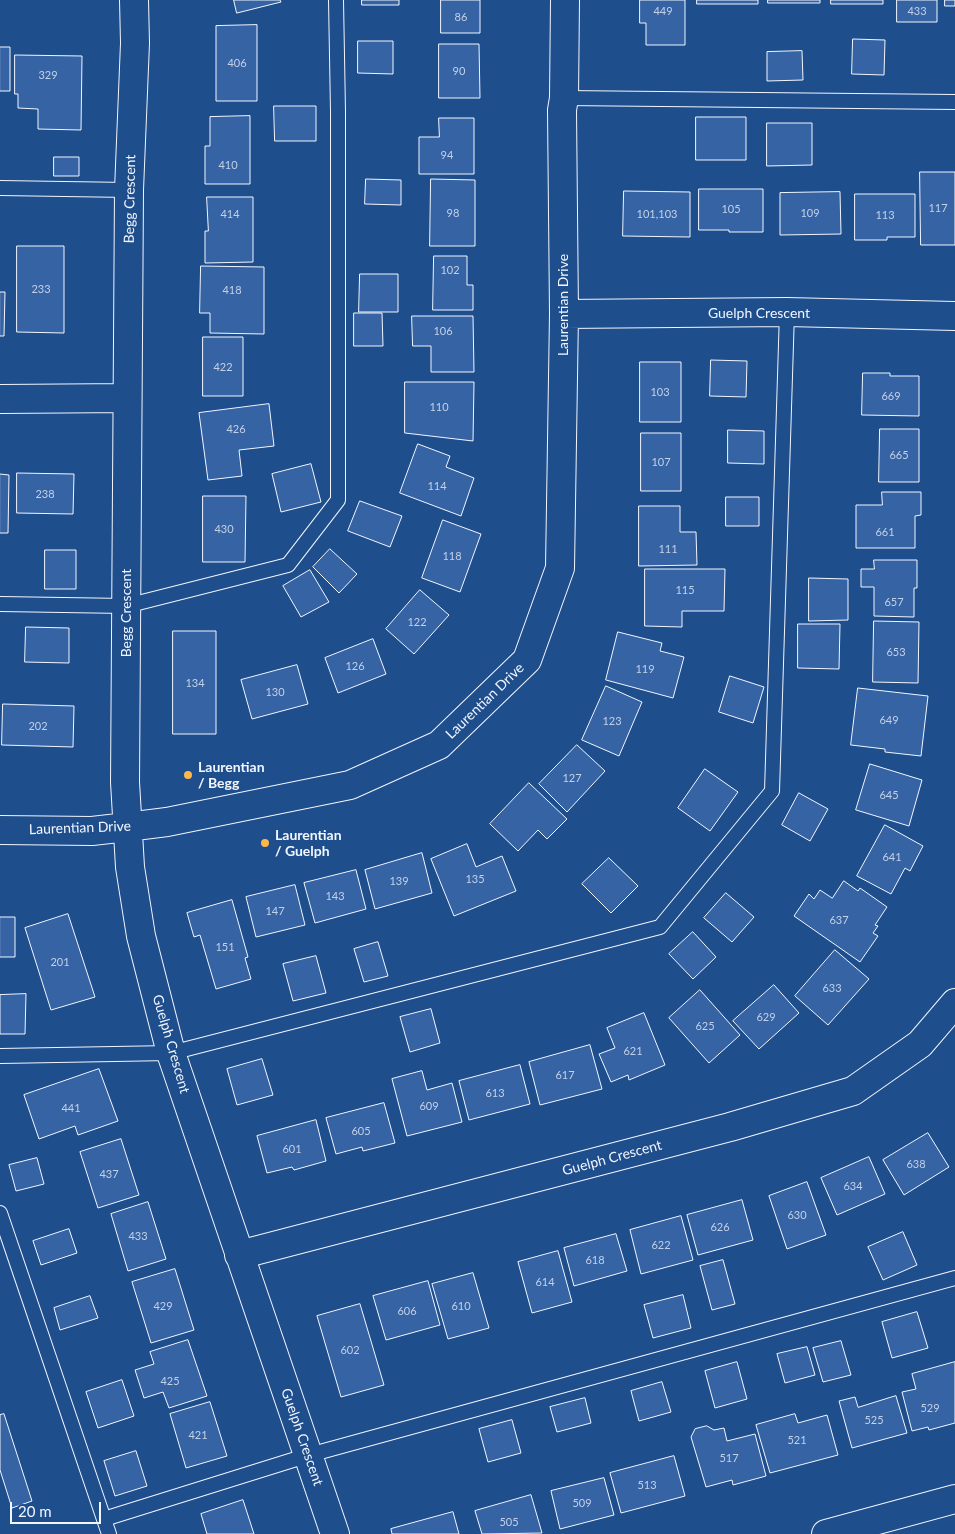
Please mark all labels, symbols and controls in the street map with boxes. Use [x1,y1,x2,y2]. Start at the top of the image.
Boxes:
house number: 449 [653,4,673,18]
house number: 433 [907,4,927,18]
house number: 86 [455,10,467,24]
house number: 406 [227,56,247,70]
house number: 90 [453,64,465,78]
house number: 329 [38,68,58,82]
house number: 94 [441,148,453,162]
street label: Begg Crescent [121,155,139,243]
house number: 410 [218,158,238,172]
house number: 117 [928,201,948,215]
house number: 105 [721,202,741,216]
house number: 98 [447,206,459,220]
house number: 109 [800,206,820,220]
house number: 414 [220,207,240,221]
house number: 101,103 [637,207,677,221]
house number: 113 [875,208,895,222]
street label: Laurentian Drive [555,254,571,356]
house number: 102 [440,263,460,277]
house number: 233 [31,282,51,296]
house number: 418 [222,283,242,297]
street label: Guelph Crescent [708,305,810,321]
house number: 106 [433,324,453,338]
house number: 422 [213,360,233,374]
house number: 103 [650,385,670,399]
house number: 669 [881,389,901,403]
house number: 110 [429,400,449,414]
house number: 426 [226,422,246,436]
house number: 665 [889,448,909,462]
house number: 107 [651,455,671,469]
house number: 114 [427,479,447,493]
house number: 238 [35,487,55,501]
house number: 430 [214,522,234,536]
house number: 661 [875,525,895,539]
house number: 111 [658,542,678,556]
house number: 118 [442,549,462,563]
street label: Begg Crescent [118,569,134,657]
house number: 115 [675,583,695,597]
house number: 657 [884,595,904,609]
house number: 122 [407,615,427,629]
house number: 653 [886,645,906,659]
house number: 126 [345,659,365,673]
street label: Laurentian Drive [442,659,528,743]
house number: 119 [635,662,655,676]
house number: 134 [185,676,205,690]
house number: 130 [265,685,285,699]
house number: 649 [879,713,899,727]
house number: 123 [602,714,622,728]
house number: 202 [28,719,48,733]
place label: Laurentian / Begg [198,759,265,792]
marker: Laurentian / Begg [182,769,194,781]
house number: 127 [562,771,582,785]
house number: 645 [879,788,899,802]
street label: Laurentian Drive [29,818,131,838]
place label: Laurentian / Guelph [275,827,342,860]
marker: Laurentian / Guelph [259,837,271,849]
house number: 641 [882,850,902,864]
house number: 135 [465,872,485,886]
house number: 139 [389,874,409,888]
house number: 143 [325,889,345,903]
house number: 147 [265,904,285,918]
house number: 637 [829,913,849,927]
house number: 151 [215,940,235,954]
house number: 201 [50,955,70,969]
house number: 633 [822,981,842,995]
street label: Guelph Crescent [149,993,193,1095]
house number: 629 [756,1010,776,1024]
house number: 625 [695,1019,715,1033]
house number: 621 [623,1044,643,1058]
house number: 617 [555,1068,575,1082]
house number: 613 [485,1086,505,1100]
house number: 609 [419,1099,439,1113]
house number: 441 [61,1101,81,1115]
house number: 605 [351,1124,371,1138]
street label: Guelph Crescent [561,1137,663,1179]
house number: 601 [282,1142,302,1156]
house number: 638 [906,1157,926,1171]
house number: 437 [99,1167,119,1181]
house number: 634 [843,1179,863,1193]
house number: 630 [787,1208,807,1222]
house number: 626 [710,1220,730,1234]
house number: 433 [128,1229,148,1243]
house number: 622 [651,1238,671,1252]
house number: 618 [585,1253,605,1267]
house number: 614 [535,1275,555,1289]
house number: 429 [153,1299,173,1313]
house number: 610 [451,1299,471,1313]
house number: 606 [397,1304,417,1318]
house number: 602 [340,1343,360,1357]
house number: 425 [160,1374,180,1388]
street label: Guelph Crescent [277,1386,327,1488]
house number: 529 [920,1401,940,1415]
house number: 525 [864,1413,884,1427]
house number: 421 [188,1428,208,1442]
house number: 521 [787,1433,807,1447]
house number: 517 [719,1451,739,1465]
house number: 513 [637,1478,657,1492]
scale bar [12,1492,104,1524]
house number: 509 [572,1496,592,1510]
text: 20 m [18,1502,52,1520]
house number: 505 [499,1515,519,1529]

